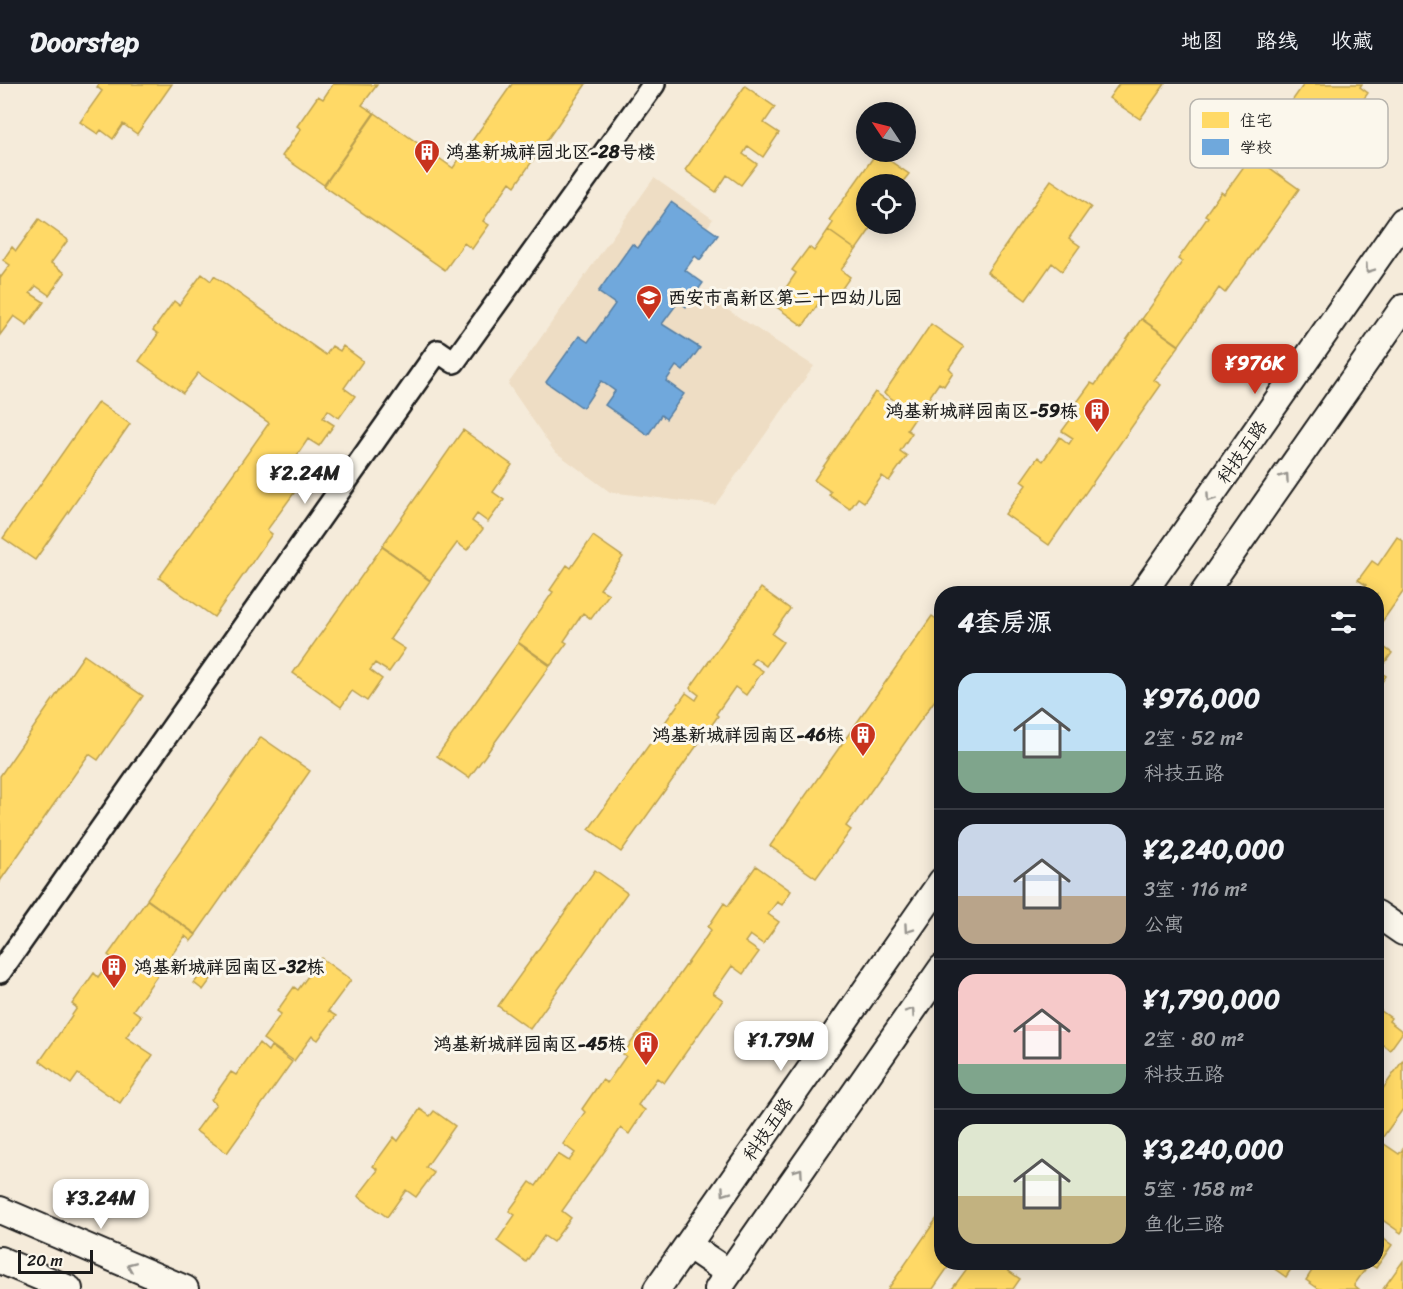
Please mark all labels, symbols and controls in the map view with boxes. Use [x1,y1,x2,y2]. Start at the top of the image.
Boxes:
text: Doorstep [30,17,139,66]
text: 地图 [1181,22,1223,60]
text: 路线 [1256,22,1298,60]
text: 收藏 [1331,22,1373,60]
legend [1190,99,1388,168]
north arrow [856,102,916,162]
map controls [856,102,916,234]
text: 住宅 [1240,106,1272,135]
text: 学校 [1240,133,1272,162]
place label: 鸿基新城祥园北区-28号楼 [446,136,656,168]
building icon: 鸿基新城祥园北区-28号楼 [412,137,442,175]
button: locate [856,174,916,234]
one-way arrow [1366,263,1377,274]
place label: 西安市高新区第二十四幼儿园 [668,282,902,314]
school or university icon: 西安市高新区第二十四幼儿园 [634,283,664,321]
pin: ¥976K [1213,344,1297,395]
text: ¥976K [1226,346,1284,381]
place label: 鸿基新城祥园南区-59栋 [886,395,1078,427]
building icon: 鸿基新城祥园南区-59栋 [1082,396,1112,434]
street label: 科技五路 [1208,413,1276,491]
pin: ¥2.24M [256,454,354,505]
text: ¥2.24M [270,456,340,491]
one-way arrow [1278,473,1289,484]
one-way arrow [1206,491,1217,502]
text: 4套房源 [958,599,1052,645]
icon: filters [1327,606,1360,639]
text: ¥976,000 [1144,675,1260,721]
icon: home [1006,697,1078,769]
place label: 鸿基新城祥园南区-46栋 [652,719,844,751]
building icon: 鸿基新城祥园南区-46栋 [848,720,878,758]
text: 2室 · 52 m² [1144,721,1243,756]
text: 科技五路 [1144,756,1224,791]
text: ¥2,240,000 [1144,826,1284,872]
icon: home [1006,848,1078,920]
text: 3室 · 116 m² [1144,872,1248,907]
text: 公寓 [1144,907,1184,942]
one-way arrow [905,922,916,933]
place label: 鸿基新城祥园南区-32栋 [134,951,325,983]
building icon: 鸿基新城祥园南区-32栋 [99,952,129,990]
text: ¥1,790,000 [1144,976,1280,1022]
icon: home [1006,998,1078,1070]
one-way arrow [904,1008,915,1019]
pin: ¥1.79M [732,1021,830,1072]
text: 2室 · 80 m² [1144,1022,1244,1057]
text: ¥1.79M [748,1023,814,1058]
place label: 鸿基新城祥园南区-45栋 [433,1028,626,1060]
building icon: 鸿基新城祥园南区-45栋 [631,1029,661,1067]
text: 科技五路 [1144,1057,1224,1092]
street label: 科技五路 [734,1090,802,1168]
text: ¥3,240,000 [1144,1126,1284,1172]
icon: home [1006,1148,1078,1220]
one-way arrow [792,1168,803,1179]
text: 5室 · 158 m² [1144,1172,1253,1207]
pin: ¥3.24M [52,1179,150,1230]
text: ¥3.24M [67,1181,135,1216]
one-way arrow [721,1185,732,1196]
text: 鱼化三路 [1144,1207,1224,1242]
text: 20 m [27,1246,63,1275]
scale bar [18,1247,93,1274]
one-way arrow [127,1261,138,1273]

